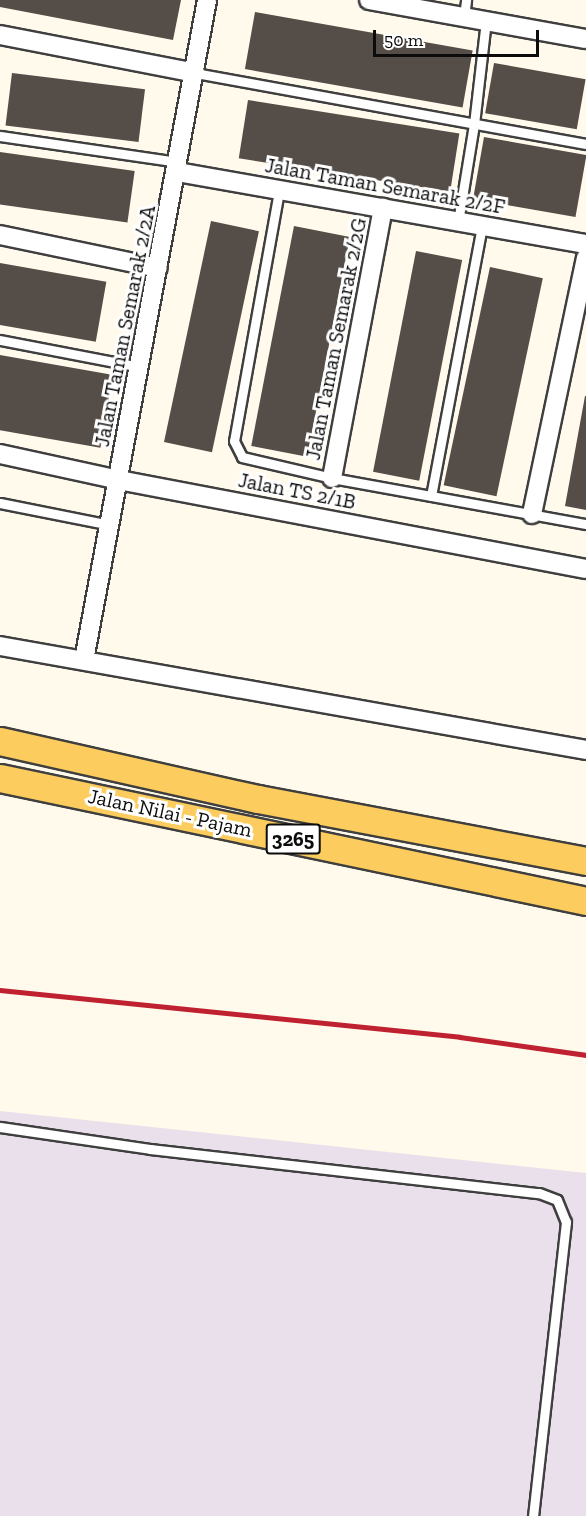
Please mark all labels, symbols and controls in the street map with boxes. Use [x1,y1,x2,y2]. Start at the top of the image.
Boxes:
scale bar [376,18,542,56]
text: 50 m [384,29,423,51]
street label: Jalan Taman Semarak 2/2F [263,152,507,220]
street label: Jalan Taman Semarak 2/2A [89,203,161,449]
street label: Jalan Taman Semarak 2/2G [300,216,372,462]
street label: Jalan TS 2/1B [236,467,358,515]
street label: Jalan Nilai - Pajam [86,783,254,843]
road number: 3265 [264,822,322,856]

